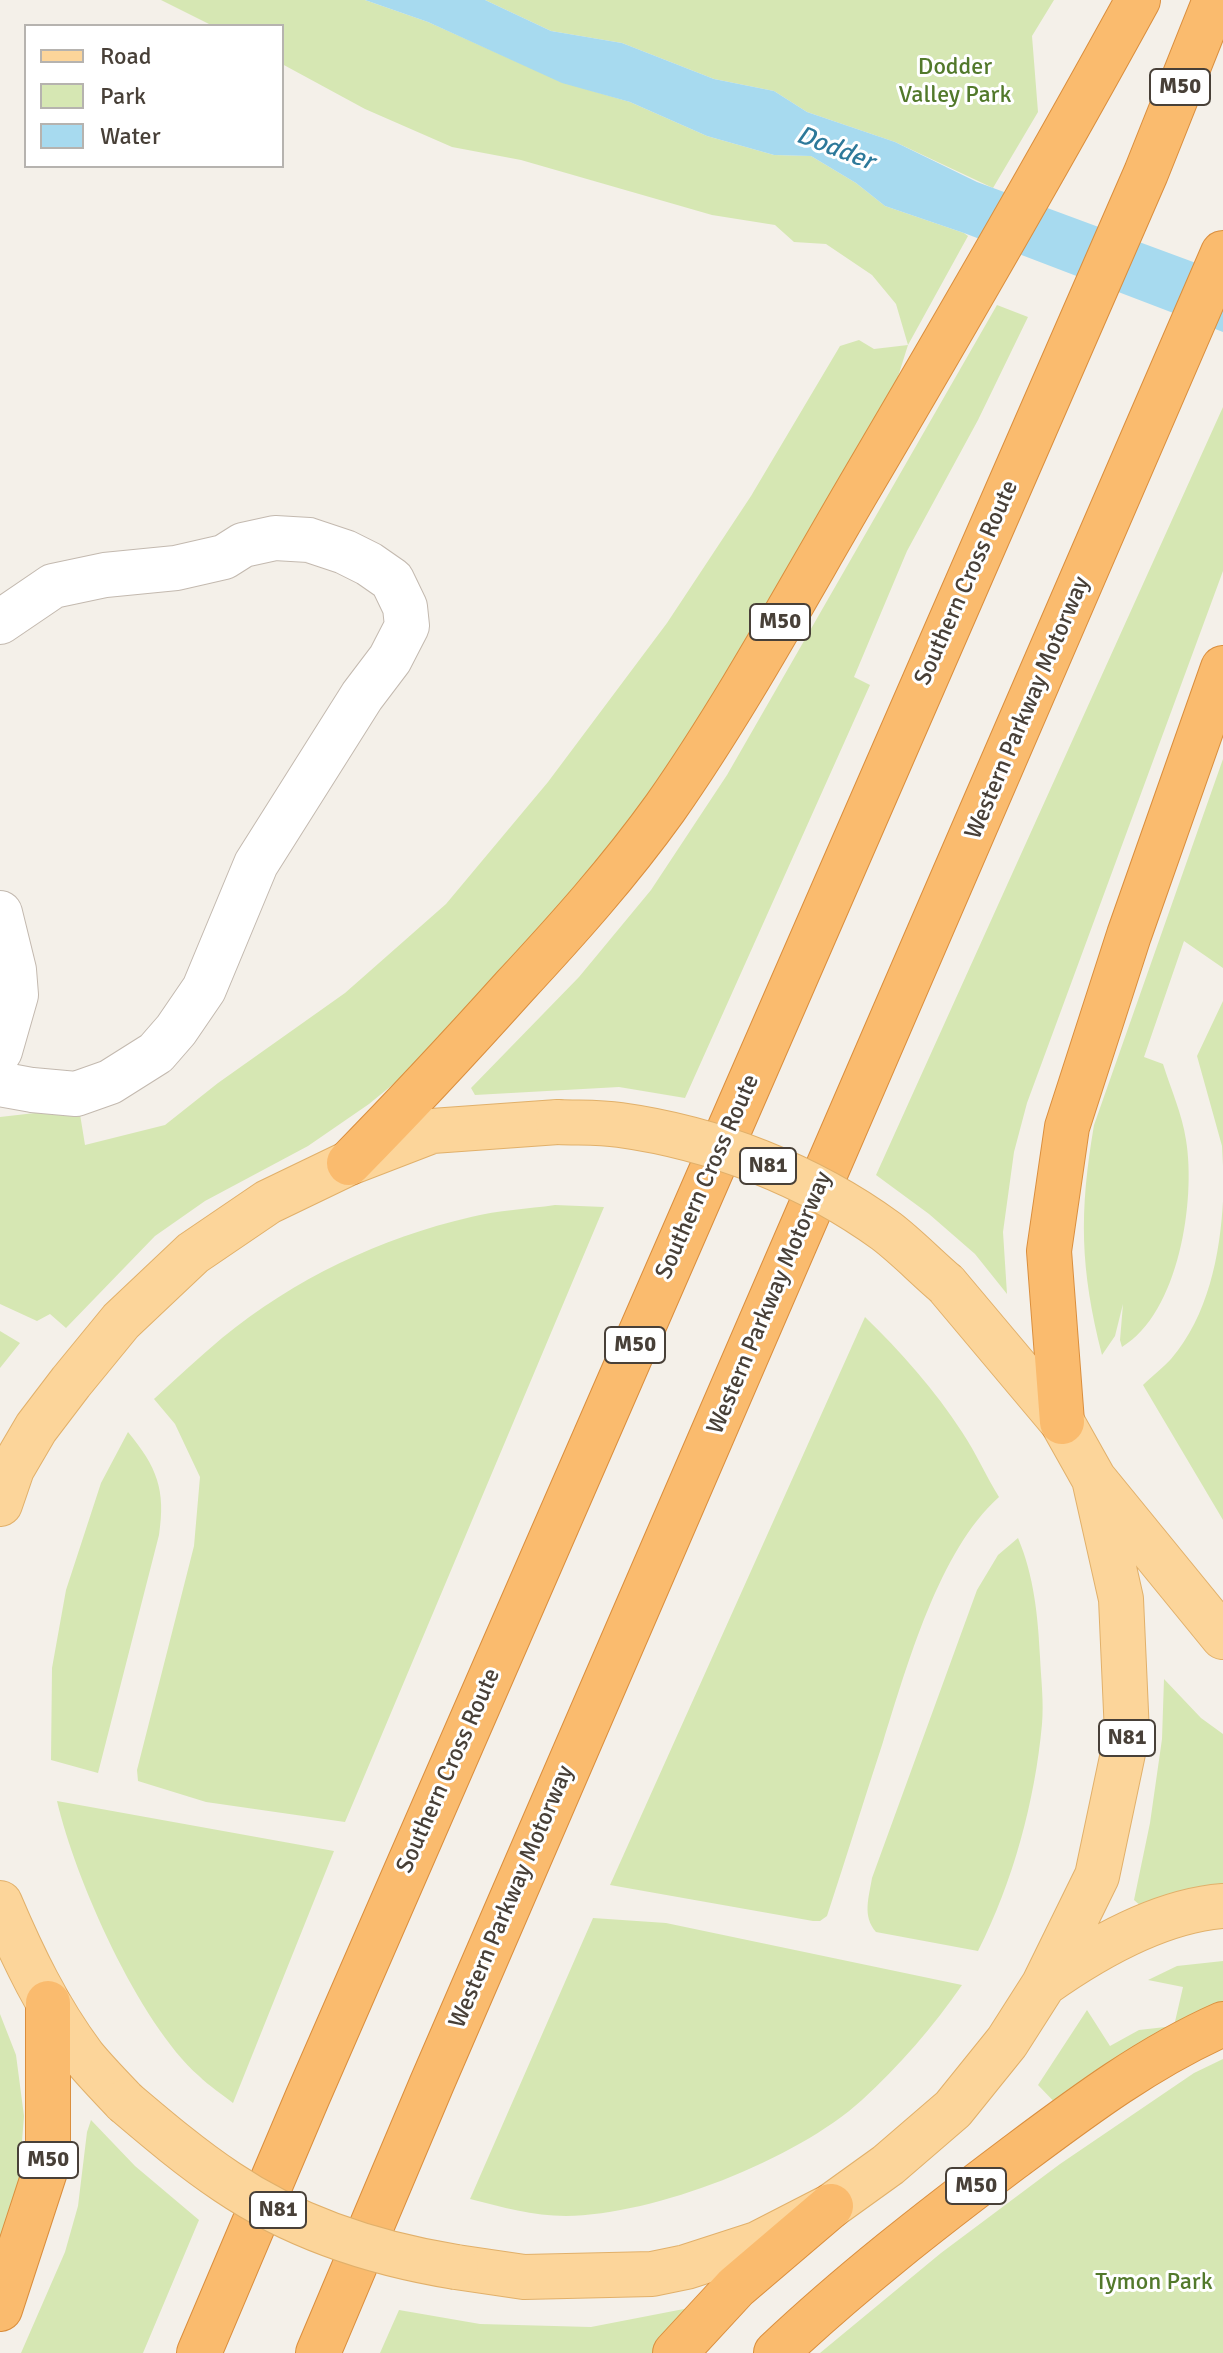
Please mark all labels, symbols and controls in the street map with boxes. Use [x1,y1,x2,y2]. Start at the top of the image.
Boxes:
legend [24,24,284,168]
text: Road [100,41,151,71]
park label: Dodder Valley Park [899,54,1011,110]
road number: M50 [1150,69,1210,105]
text: Park [100,81,146,111]
water label: Dodder [792,120,878,178]
text: Water [100,121,160,151]
street label: Southern Cross Route [909,476,1025,690]
street label: Western Parkway Motorway [959,572,1097,844]
road number: M50 [750,604,810,640]
street label: Southern Cross Route [650,1070,766,1284]
road number: N81 [740,1148,796,1184]
street label: Western Parkway Motorway [701,1167,839,1439]
road number: M50 [605,1327,665,1363]
street label: Southern Cross Route [391,1664,507,1878]
road number: N81 [1099,1720,1155,1756]
street label: Western Parkway Motorway [443,1761,581,2033]
road number: M50 [18,2142,78,2178]
road number: M50 [946,2168,1006,2204]
road number: N81 [250,2192,306,2228]
park label: Tymon Park [1095,2269,1213,2297]

